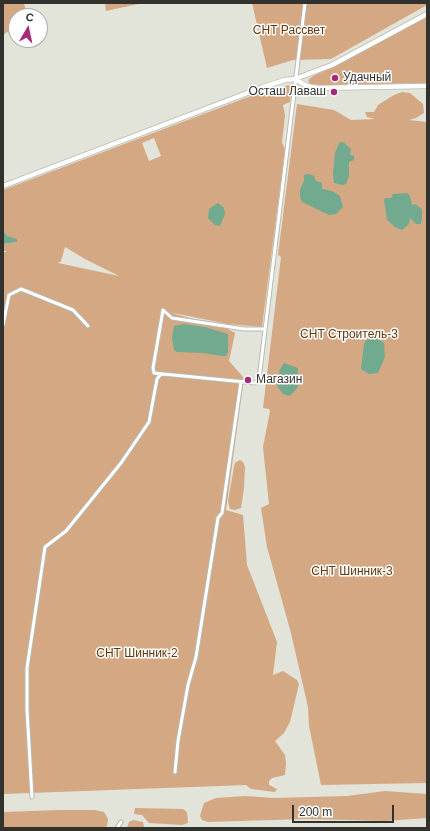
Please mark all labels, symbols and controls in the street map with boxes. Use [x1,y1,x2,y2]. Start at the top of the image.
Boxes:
north arrow [8,8,48,48]
text: С [25,11,35,24]
park label: СНТ Рассвет [253,24,325,38]
place label: Удачный [343,71,391,85]
marker: Удачный [330,73,340,83]
place label: Осташ Лаваш [249,85,326,99]
marker: Осташ Лаваш [329,87,339,97]
park label: СНТ Строитель-3 [300,328,398,342]
place label: Магазин [256,373,302,387]
marker: Магазин [243,375,253,385]
park label: СНТ Шинник-3 [311,565,393,579]
park label: СНТ Шинник-2 [96,647,178,661]
scale bar [294,797,396,823]
text: 200 m [299,805,332,819]

